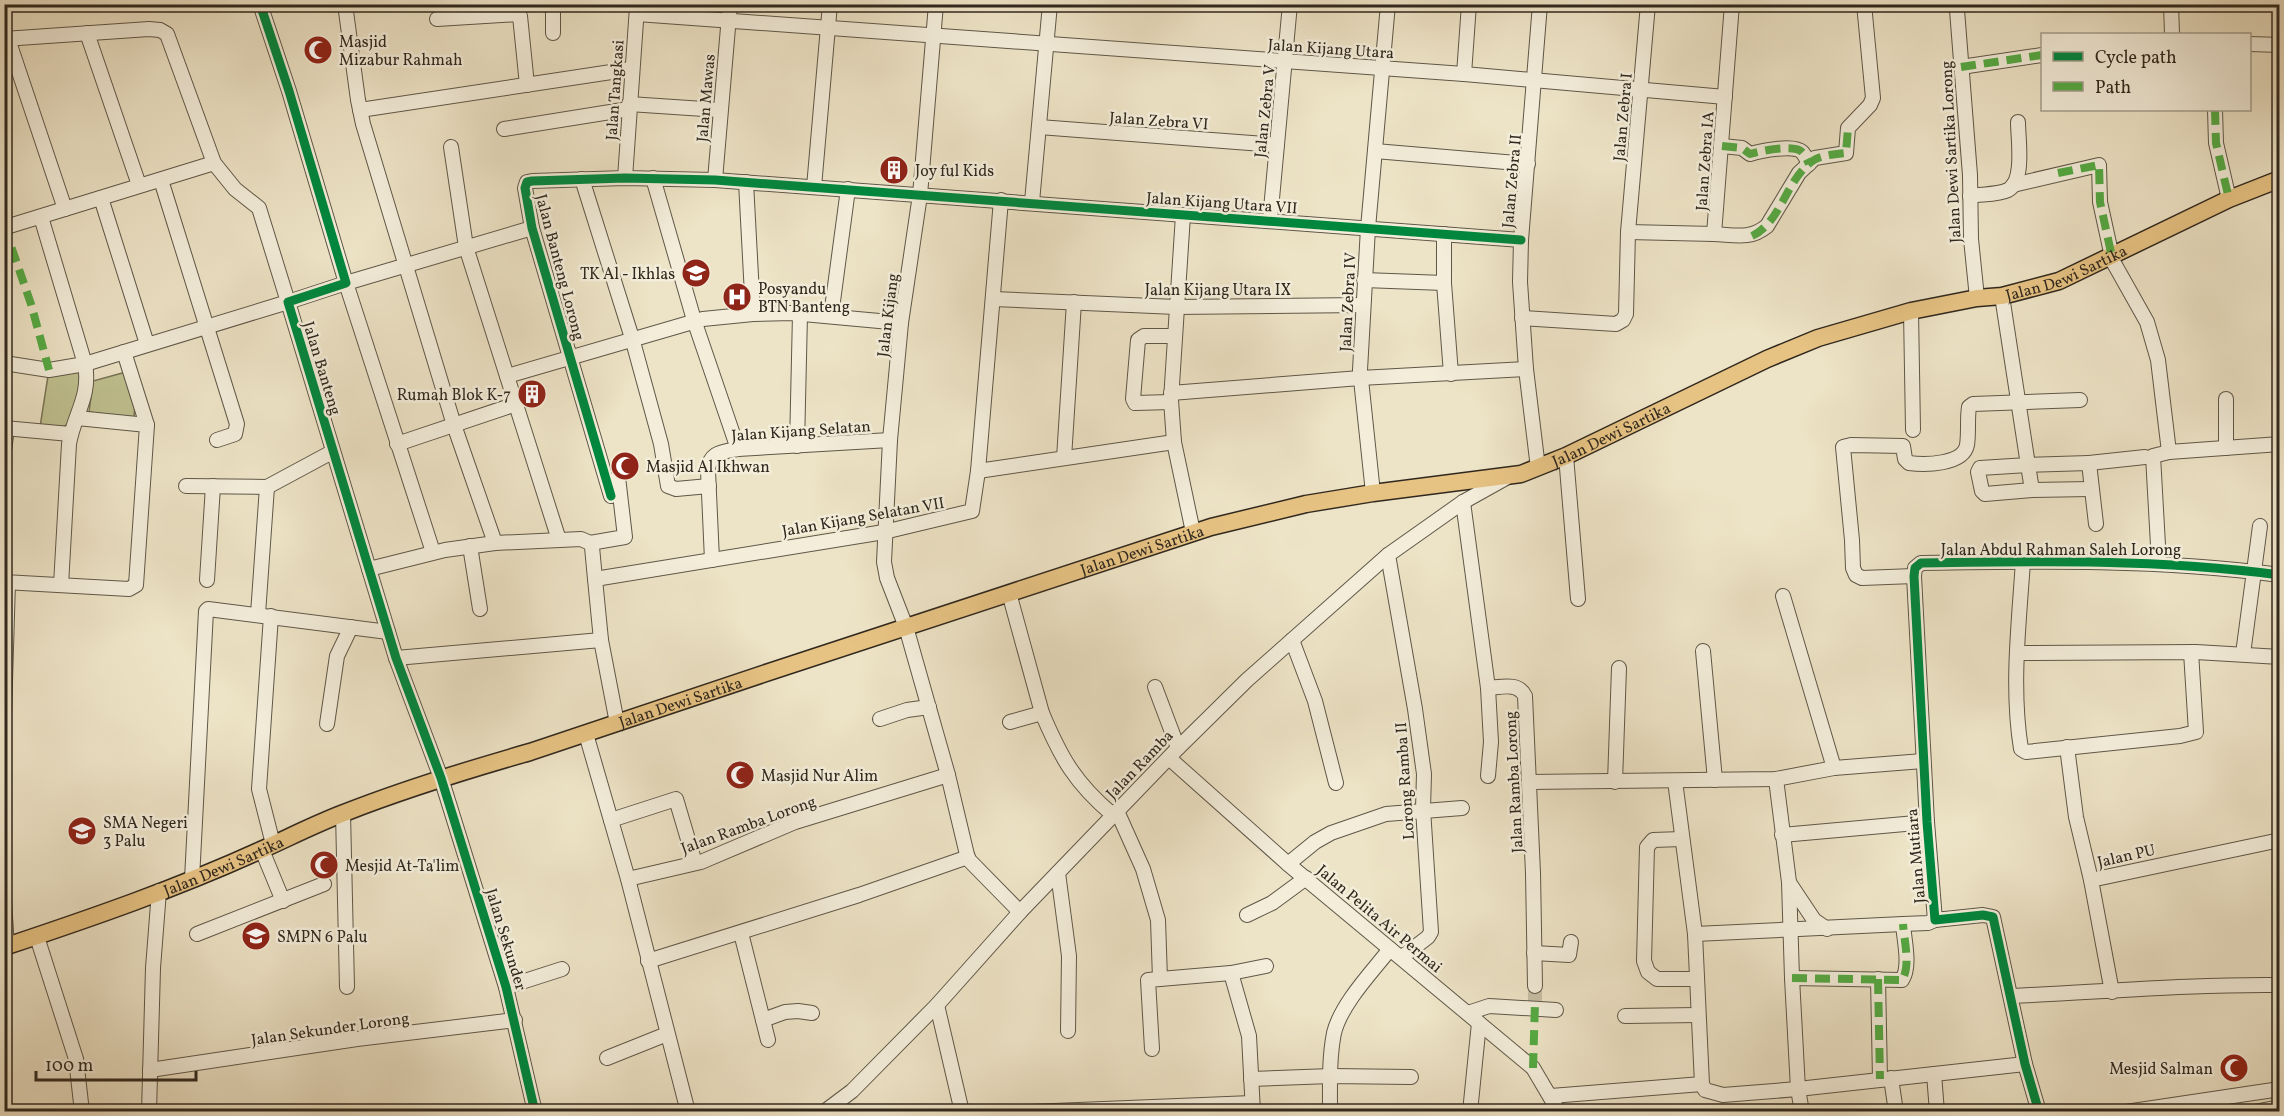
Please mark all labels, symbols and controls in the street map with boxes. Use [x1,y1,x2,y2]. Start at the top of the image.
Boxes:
place label: Masjid Mizabur Rahmah [339,32,463,72]
legend [2041,33,2251,111]
mosque icon: Masjid Mizabur Rahmah [302,34,334,66]
street label: Jalan Kijang Utara [1267,35,1395,65]
street label: Jalan Tangkasi [602,39,630,141]
text: Cycle path [2095,46,2177,71]
street label: Jalan Mawas [692,53,722,143]
street label: Jalan Dewi Sartika Lorong [1936,60,1968,244]
street label: Jalan Zebra V [1250,64,1282,159]
street label: Jalan Zebra I [1609,72,1639,162]
text: Path [2095,76,2131,101]
street label: Jalan Zebra VI [1109,108,1209,136]
street label: Jalan Zebra IA [1692,111,1720,212]
street label: Jalan Zebra II [1498,133,1528,229]
building icon: Joy ful Kids [878,154,910,186]
place label: Joy ful Kids [915,161,994,183]
street label: Jalan Kijang Utara VII [1145,188,1298,220]
street label: Jalan Banteng Lorong [529,192,589,343]
street label: Jalan Dewi Sartika [2003,241,2131,308]
street label: Jalan Zebra IV [1335,252,1363,352]
school or university icon: TK Al - Ikhlas [680,257,712,289]
place label: TK Al - Ikhlas [580,264,675,286]
street label: Jalan Kijang [873,272,905,359]
place label: Posyandu BTN Banteng [758,279,850,319]
street label: Jalan Kijang Utara IX [1145,280,1291,302]
hospital icon: Posyandu BTN Banteng [721,281,753,313]
street label: Jalan Banteng [296,319,346,418]
building icon: Rumah Blok K-7 [516,378,548,410]
place label: Rumah Blok K-7 [397,385,511,407]
street label: Jalan Dewi Sartika [1549,398,1675,473]
street label: Jalan Kijang Selatan [731,416,872,448]
mosque icon: Masjid Al Ikhwan [609,450,641,482]
place label: Masjid Al Ikhwan [646,457,770,479]
street label: Jalan Kijang Selatan VII [780,493,946,543]
street label: Jalan Dewi Sartika [1078,521,1207,582]
street label: Jalan Abdul Rahman Saleh Lorong [1941,540,2181,562]
street label: Jalan Dewi Sartika [616,673,746,735]
street label: Jalan Ramba Lorong [1500,710,1530,853]
street label: Lorong Ramba II [1391,721,1421,840]
street label: Jalan Ramba [1102,726,1179,805]
mosque icon: Masjid Nur Alim [724,759,756,791]
place label: Masjid Nur Alim [761,766,878,788]
street label: Jalan Ramba Lorong [678,791,819,861]
street label: Jalan Mutiara [1902,807,1932,904]
place label: SMA Negeri 3 Palu [103,813,188,853]
school or university icon: SMA Negeri 3 Palu [66,815,98,847]
street label: Jalan Dewi Sartika [161,832,288,903]
street label: Jalan PU [2095,840,2158,874]
mosque icon: Mesjid At-Ta'lim [308,849,340,881]
place label: Mesjid At-Ta'lim [345,856,460,878]
street label: Jalan Pelita Air Permai [1311,860,1446,979]
street label: Jalan Sekunder [479,886,531,994]
school or university icon: SMPN 6 Palu [240,920,272,952]
place label: SMPN 6 Palu [277,927,367,949]
street label: Jalan Sekunder Lorong [250,1008,411,1052]
scale bar [36,1044,196,1082]
mosque icon: Mesjid Salman [2218,1052,2250,1084]
text: 100 m [45,1054,94,1079]
place label: Mesjid Salman [2109,1059,2213,1081]

